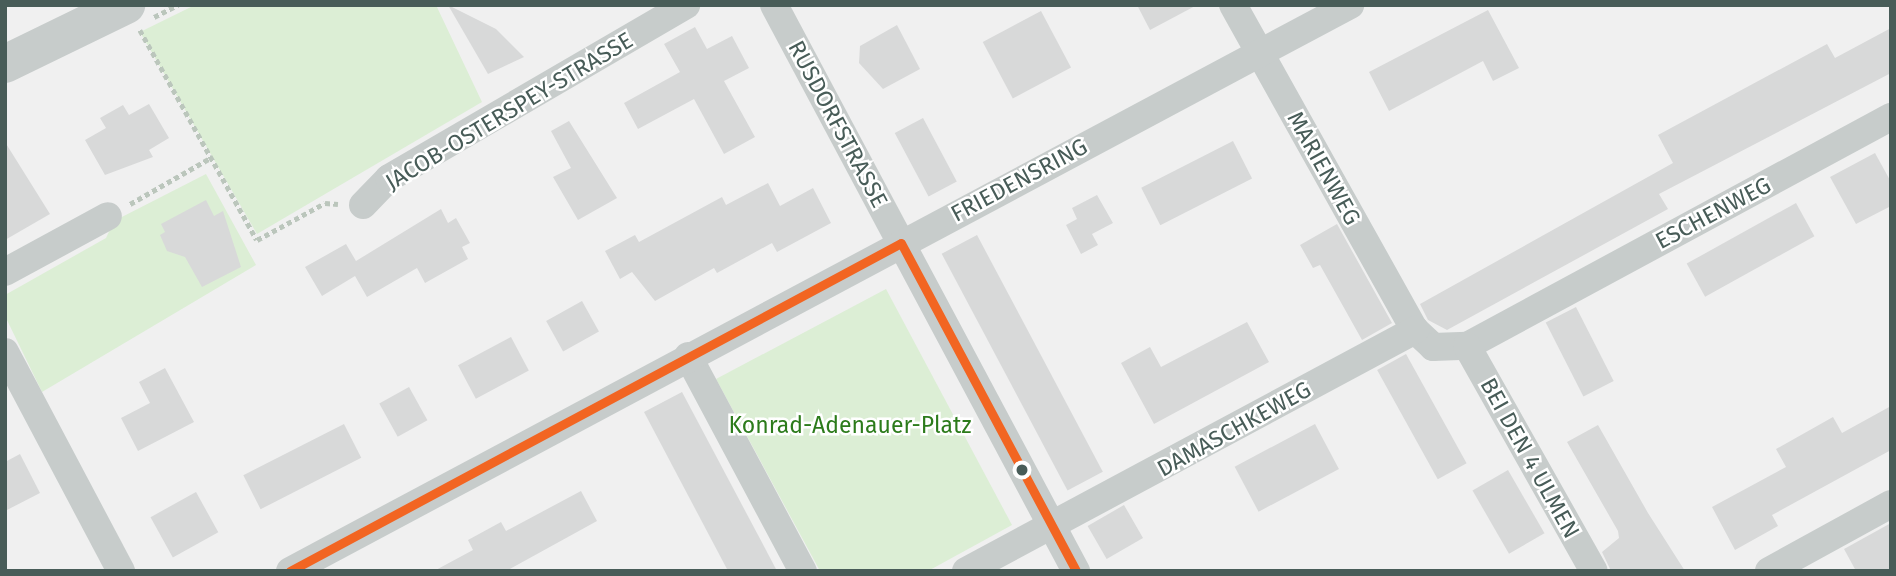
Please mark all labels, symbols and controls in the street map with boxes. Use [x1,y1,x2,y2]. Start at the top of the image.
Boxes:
street label: JACOB-OSTERSPEY-STRASSE [380,26,638,196]
street label: RUSDORFSTRASSE [782,36,894,212]
street label: MARIENWEG [1282,107,1366,229]
street label: FRIEDENSRING [946,132,1092,228]
street label: ESCHENWEG [1651,171,1775,255]
street label: BEI DEN 4 ULMEN [1475,373,1585,543]
street label: DAMASCHKEWEG [1152,375,1316,483]
park label: Konrad-Adenauer-Platz [729,411,971,439]
unlabelled marker [1015,463,1029,477]

